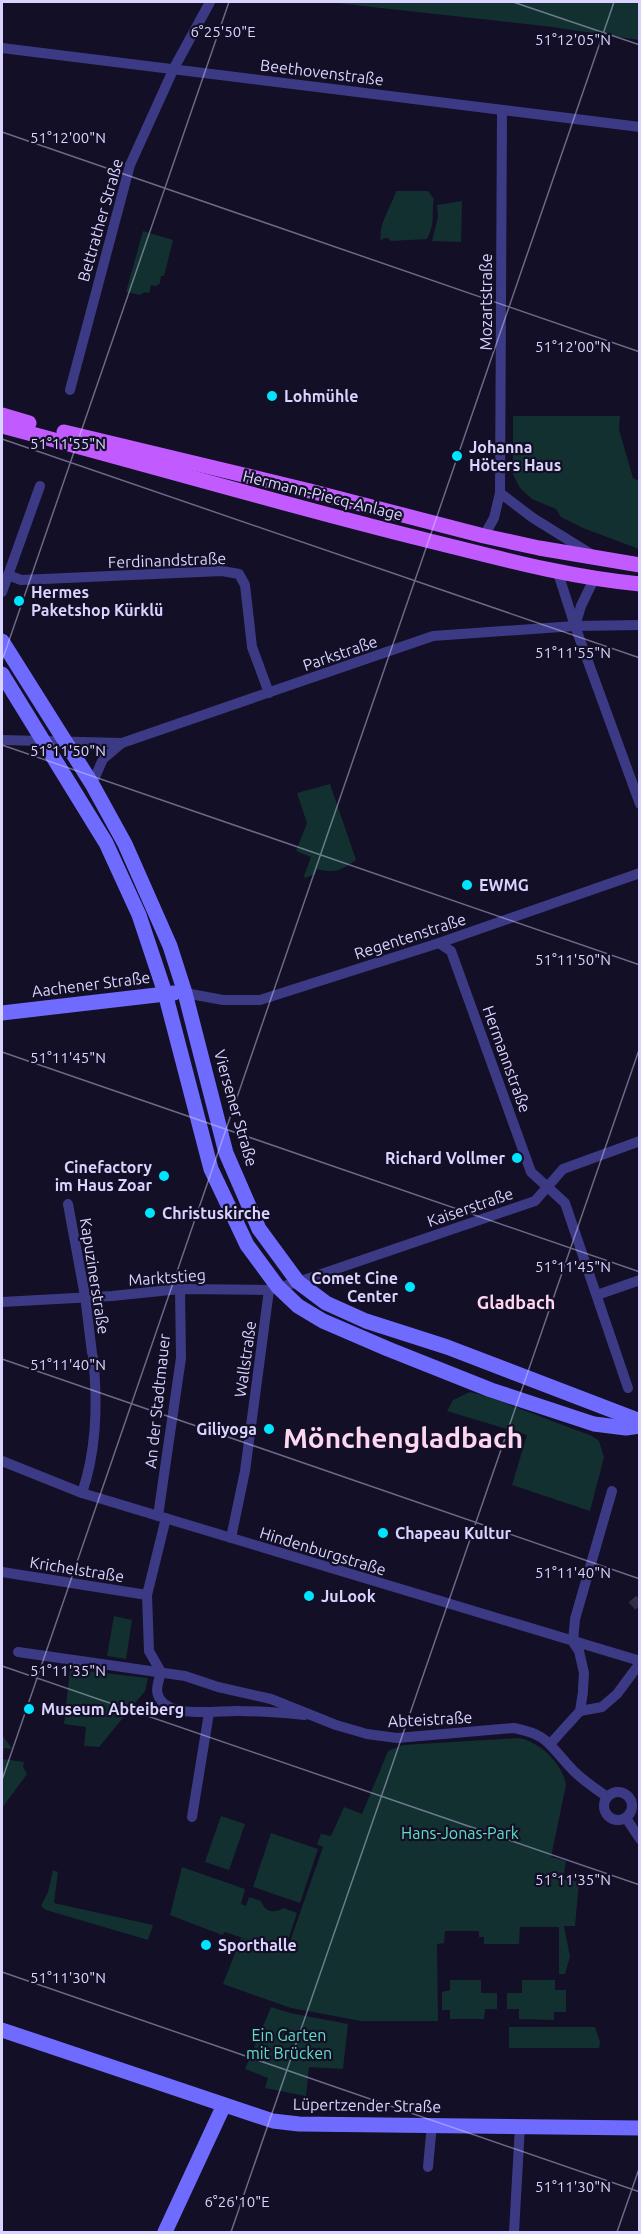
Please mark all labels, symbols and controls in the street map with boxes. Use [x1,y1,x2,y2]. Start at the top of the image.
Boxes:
text: 6°25'50"E [190,23,256,40]
text: 51°12'05"N [535,31,611,48]
street label: Beethovenstraße [259,55,385,89]
text: 51°12'00"N [30,129,106,146]
street label: Bettrather Straße [74,156,126,284]
street label: Mozartstraße [477,253,495,351]
text: 51°12'00"N [535,338,611,355]
place label: Lohmühle [284,387,358,405]
marker: Lohmühle [265,389,279,403]
text: 51°11'55"N [30,435,106,452]
place label: Johanna Höters Haus [469,438,561,474]
marker: Johanna Höters Haus [450,449,464,463]
street label: Hermann-Piecq-Anlage [241,466,405,524]
street label: Ferdinandstraße [108,549,226,571]
place label: Hermes Paketshop Kürklü [31,583,163,619]
marker: Hermes Paketshop Kürklü [12,594,26,608]
street label: Parkstraße [300,632,380,674]
text: 51°11'55"N [535,644,611,661]
text: 51°11'50"N [30,742,106,759]
place label: EWMG [479,876,529,894]
marker: EWMG [460,878,474,892]
street label: Regentenstraße [352,909,468,963]
text: 51°11'50"N [535,951,611,968]
street label: Aachener Straße [31,968,151,1000]
street label: Hermannstraße [479,1003,535,1115]
street label: Viersener Straße [211,1048,261,1168]
text: 51°11'45"N [30,1049,106,1066]
place label: Richard Vollmer [385,1149,505,1167]
marker: Richard Vollmer [510,1151,524,1165]
place label: Cinefactory im Haus Zoar [55,1158,152,1194]
marker: Cinefactory im Haus Zoar [157,1169,171,1183]
street label: Kaiserstraße [425,1184,515,1230]
place label: Christuskirche [162,1204,270,1222]
marker: Christuskirche [143,1206,157,1220]
street label: Kapuzinerstraße [77,1216,113,1336]
text: 51°11'45"N [535,1258,611,1275]
street label: Marktstieg [128,1265,206,1289]
place label: Comet Cine Center [311,1269,398,1305]
marker: Comet Cine Center [403,1280,417,1294]
district label: Gladbach [477,1292,555,1312]
street label: Wallstraße [231,1320,259,1398]
street label: An der Stadtmauer [141,1333,173,1469]
text: 51°11'40"N [30,1356,106,1373]
place label: Giliyoga [196,1420,257,1438]
marker: Giliyoga [262,1422,276,1436]
district label: Mönchengladbach [283,1422,523,1453]
street label: Hindenburgstraße [258,1523,388,1579]
place label: Chapeau Kultur [395,1524,512,1542]
marker: Chapeau Kultur [376,1526,390,1540]
street label: Krichelstraße [29,1553,125,1585]
text: 51°11'40"N [535,1564,611,1581]
place label: JuLook [321,1587,376,1605]
marker: JuLook [302,1589,316,1603]
text: 51°11'35"N [30,1662,106,1679]
place label: Museum Abteiberg [41,1700,184,1718]
marker: Museum Abteiberg [22,1702,36,1716]
street label: Abteistraße [387,1708,473,1730]
park label: Hans-Jonas-Park [401,1824,519,1842]
text: 51°11'35"N [535,1871,611,1888]
place label: Sporthalle [218,1936,297,1954]
marker: Sporthalle [199,1938,213,1952]
text: 51°11'30"N [30,1969,106,1986]
park label: Ein Garten mit Brücken [246,2026,332,2062]
street label: Lüpertzender Straße [293,2095,441,2115]
text: 51°11'30"N [535,2178,611,2195]
text: 6°26'10"E [204,2193,270,2210]

